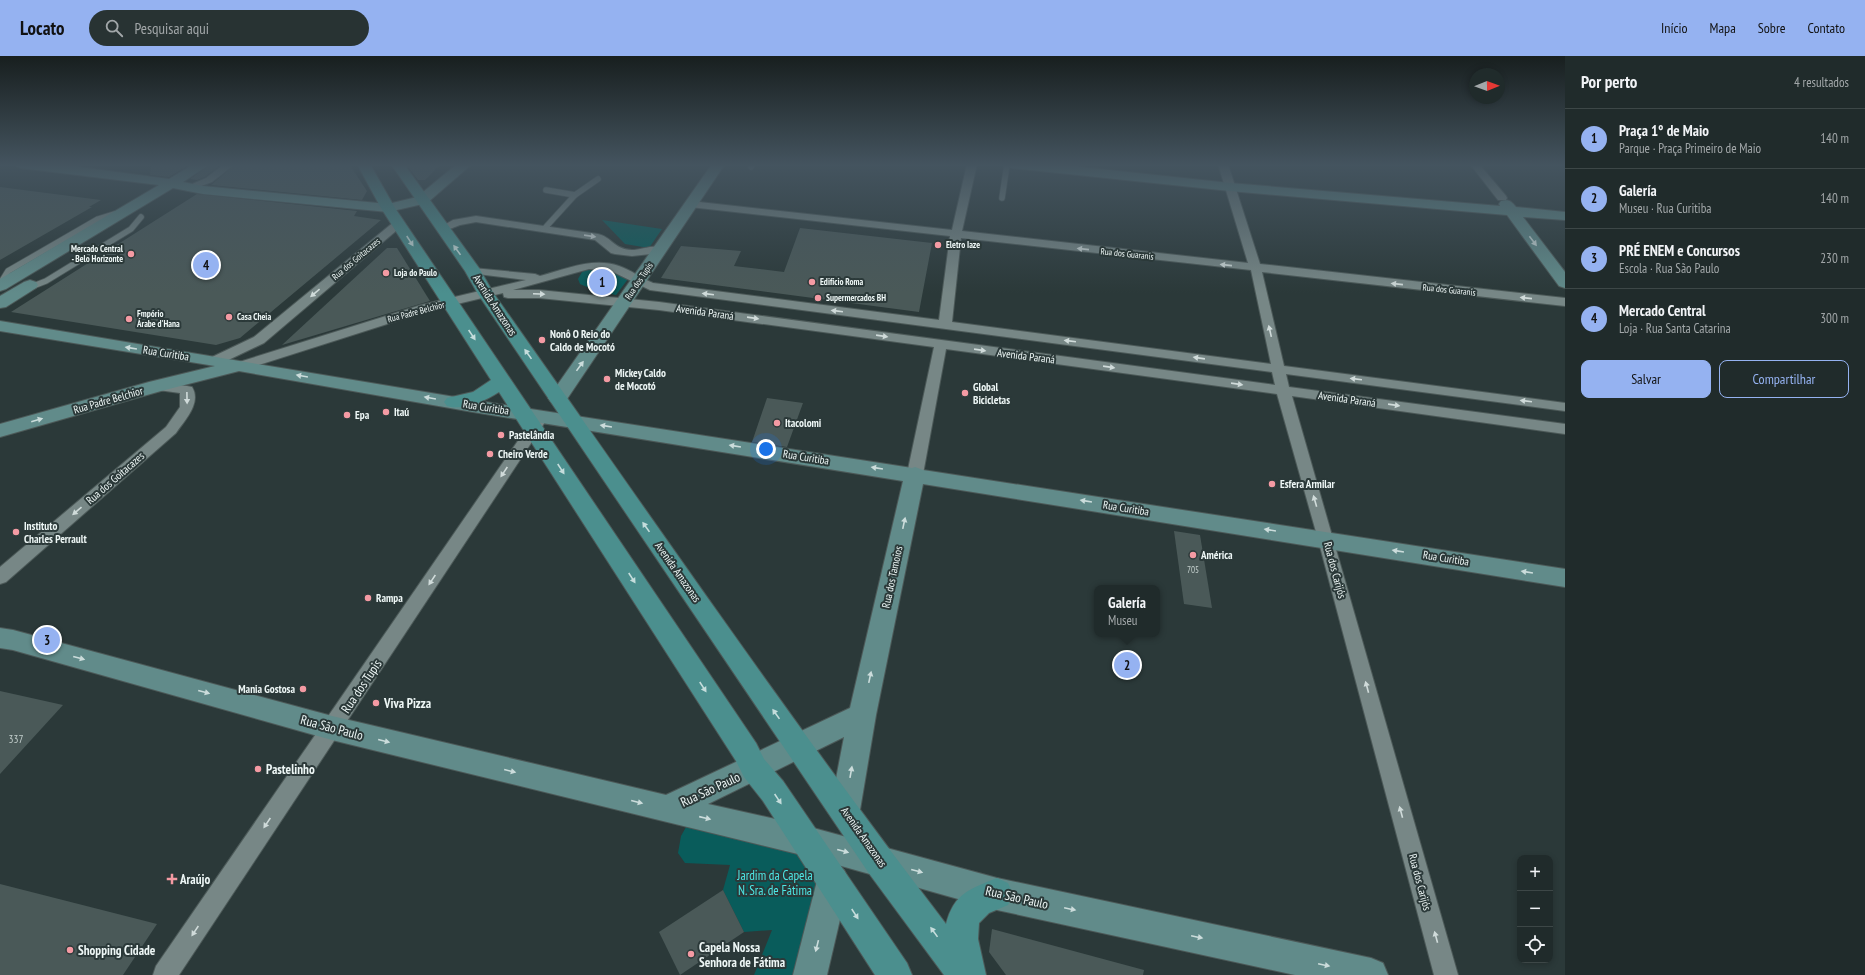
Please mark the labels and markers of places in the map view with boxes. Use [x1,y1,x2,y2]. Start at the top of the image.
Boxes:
place label: Eletro Iaze [946,239,980,250]
marker: Eletro Iaze [933,240,943,250]
place label: Mercado Central - Belo Horizonte [71,243,124,264]
marker: Mercado Central - Belo Horizonte [126,249,136,259]
pin: 4 [193,250,219,280]
place label: Loja do Paulo [394,267,437,278]
pin: 1 [589,267,615,297]
marker: Loja do Paulo [381,268,391,278]
place label: Edifício Roma [820,276,863,287]
marker: Edifício Roma [807,277,817,287]
place label: Supermercados BH [826,292,886,303]
marker: Supermercados BH [813,293,823,303]
place label: Empório Árabe d'Hana [136,308,180,329]
place label: Casa Cheia [237,311,271,322]
marker: Casa Cheia [224,312,234,322]
marker: Empório Árabe d'Hana [124,314,134,324]
place label: Nonô O Reio do Caldo de Mocotó [550,327,615,354]
marker: Nonô O Reio do Caldo de Mocotó [537,335,547,345]
place label: Mickey Caldo de Mocotó [615,366,666,393]
marker: Mickey Caldo de Mocotó [602,374,612,384]
place label: Global Bicicletas [973,380,1010,407]
marker: Global Bicicletas [960,388,970,398]
place label: Itaú [394,405,409,419]
marker: Itaú [381,407,391,417]
place label: Epa [355,408,370,422]
marker: Epa [342,410,352,420]
place label: Itacolomi [785,416,822,430]
marker: Itacolomi [772,418,782,428]
place label: Pastelândia [509,428,555,442]
marker: Pastelândia [496,430,506,440]
place label: Cheiro Verde [498,447,548,461]
marker: Cheiro Verde [485,449,495,459]
place label: Esfera Armilar [1280,477,1336,491]
marker: Esfera Armilar [1267,479,1277,489]
place label: Instituto Charles Perrault [24,519,87,546]
marker: Instituto Charles Perrault [11,527,21,537]
place label: América [1200,548,1233,562]
marker: América [1188,550,1198,560]
place label: Rampa [376,591,403,605]
marker: Rampa [363,593,373,603]
pin: 3 [34,625,60,655]
pin: 2 [1114,650,1140,680]
place label: Mania Gostosa [238,682,295,696]
marker: Mania Gostosa [298,684,308,694]
place label: Viva Pizza [383,695,431,712]
marker: Viva Pizza [371,698,381,708]
place label: Pastelinho [266,761,315,778]
marker: Pastelinho [253,764,263,774]
place label: Araújo [179,871,210,888]
marker: Araújo [167,874,177,884]
place label: Capela Nossa Senhora de Fátima [699,939,785,971]
place label: Shopping Cidade [78,942,156,959]
marker: Shopping Cidade [65,945,75,955]
marker: Capela Nossa Senhora de Fátima [686,949,696,959]

